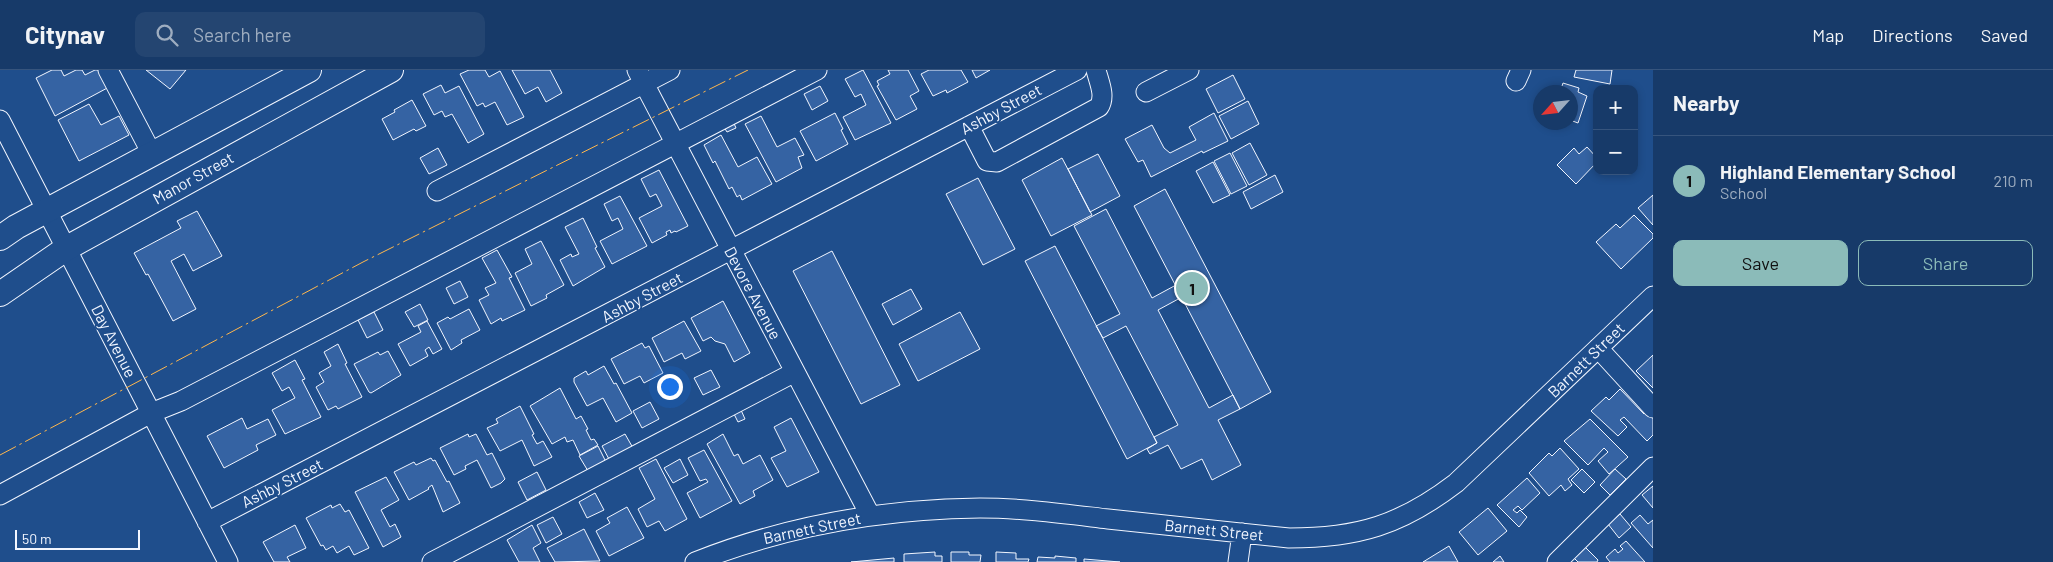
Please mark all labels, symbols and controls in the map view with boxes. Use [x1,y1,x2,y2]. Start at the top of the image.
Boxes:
search box [135,12,485,57]
text: Citynav [25,20,105,49]
icon: search [153,21,181,49]
text: Search here [193,23,292,46]
text: Map [1812,24,1844,46]
text: Directions [1872,24,1953,46]
text: Saved [1981,24,2028,46]
street label: Ashby Street [957,79,1044,138]
north arrow [1533,85,1578,130]
map controls [1593,85,1638,175]
button: + [1593,85,1638,130]
text: Nearby [1673,90,1739,115]
button: − [1593,130,1638,175]
street label: Manor Street [149,148,237,208]
text: Highland Elementary School [1720,160,1956,183]
text: 1 [1686,171,1692,190]
text: 210 m [1994,171,2033,190]
text: School [1720,183,1767,202]
button: Save [1673,240,1848,286]
button: Share [1858,240,2033,286]
street label: Devore Avenue [721,243,786,343]
street label: Ashby Street [598,267,685,326]
pin: 1 [1176,269,1208,307]
street label: Day Avenue [88,301,141,380]
street label: Barnett Street [1543,318,1628,401]
your location [657,374,683,400]
street label: Ashby Street [238,454,326,511]
street label: Barnett Street [761,508,862,547]
street label: Barnett Street [1164,515,1264,544]
scale bar [15,527,140,550]
text: 50 m [22,530,51,547]

